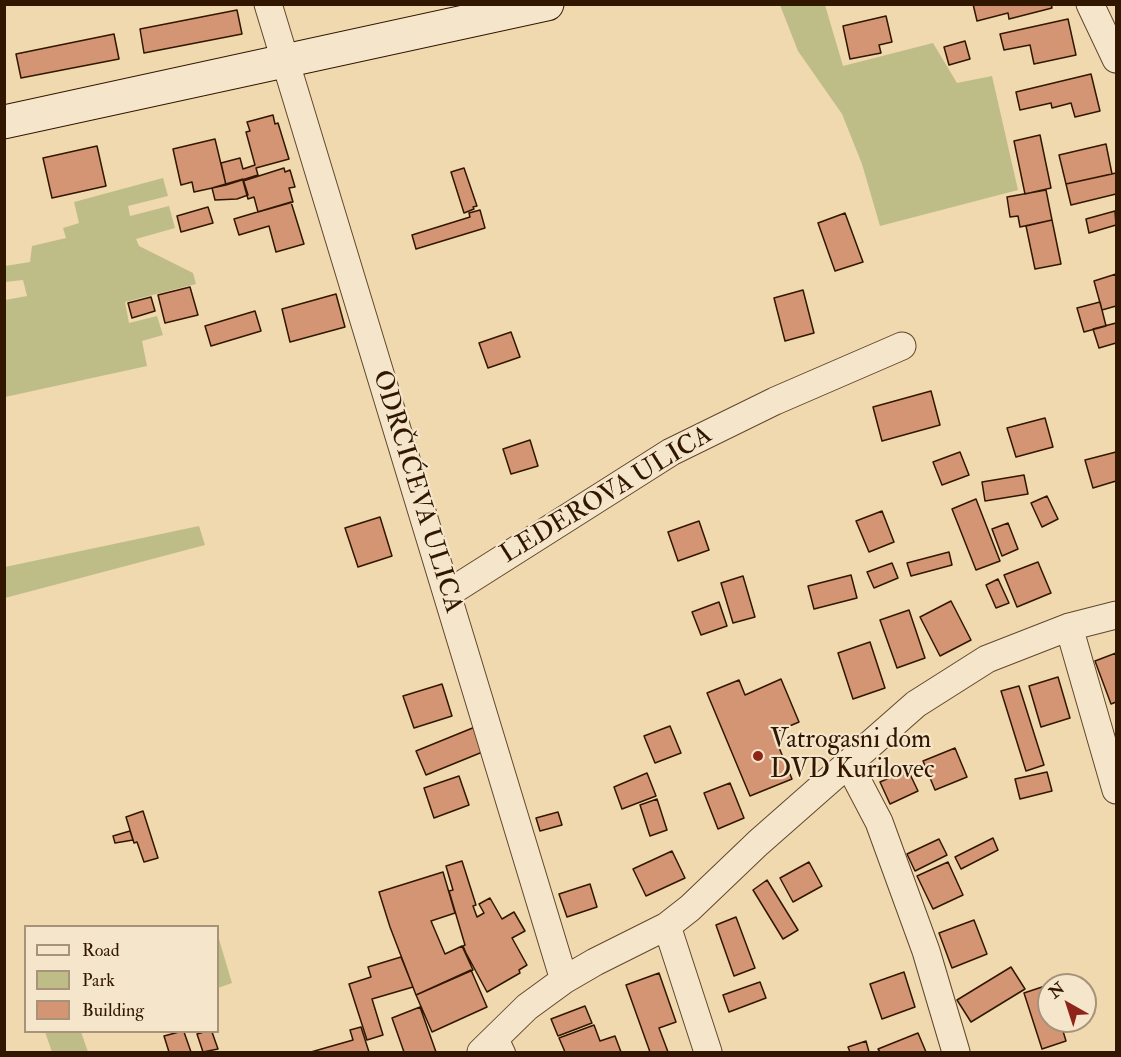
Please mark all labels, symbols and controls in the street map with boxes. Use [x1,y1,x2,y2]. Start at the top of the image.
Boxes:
street label: ODRČIĆEVA ULICA [364,367,468,617]
street label: LEDEROVA ULICA [496,421,718,571]
place label: Vatrogasni dom DVD Kurilovec [770,725,934,786]
marker: Vatrogasni dom DVD Kurilovec [751,749,765,763]
legend [24,925,219,1033]
text: Road [82,939,120,962]
text: Park [82,969,115,992]
north arrow [1037,973,1097,1033]
text: N [1045,978,1069,1003]
text: Building [82,999,144,1022]

